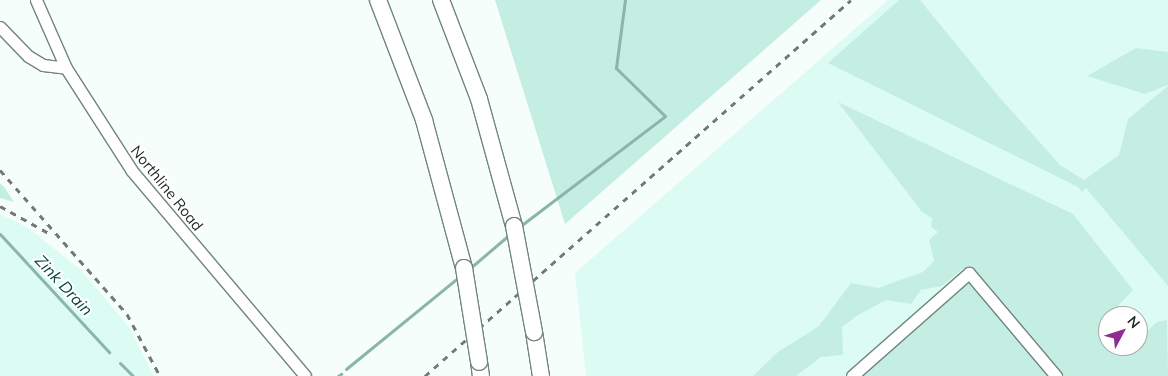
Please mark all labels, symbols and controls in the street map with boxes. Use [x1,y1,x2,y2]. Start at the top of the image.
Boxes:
street label: Northline Road [127,142,207,234]
water label: Zink Drain [31,251,97,319]
north arrow [1098,306,1148,356]
text: N [1123,312,1144,332]

